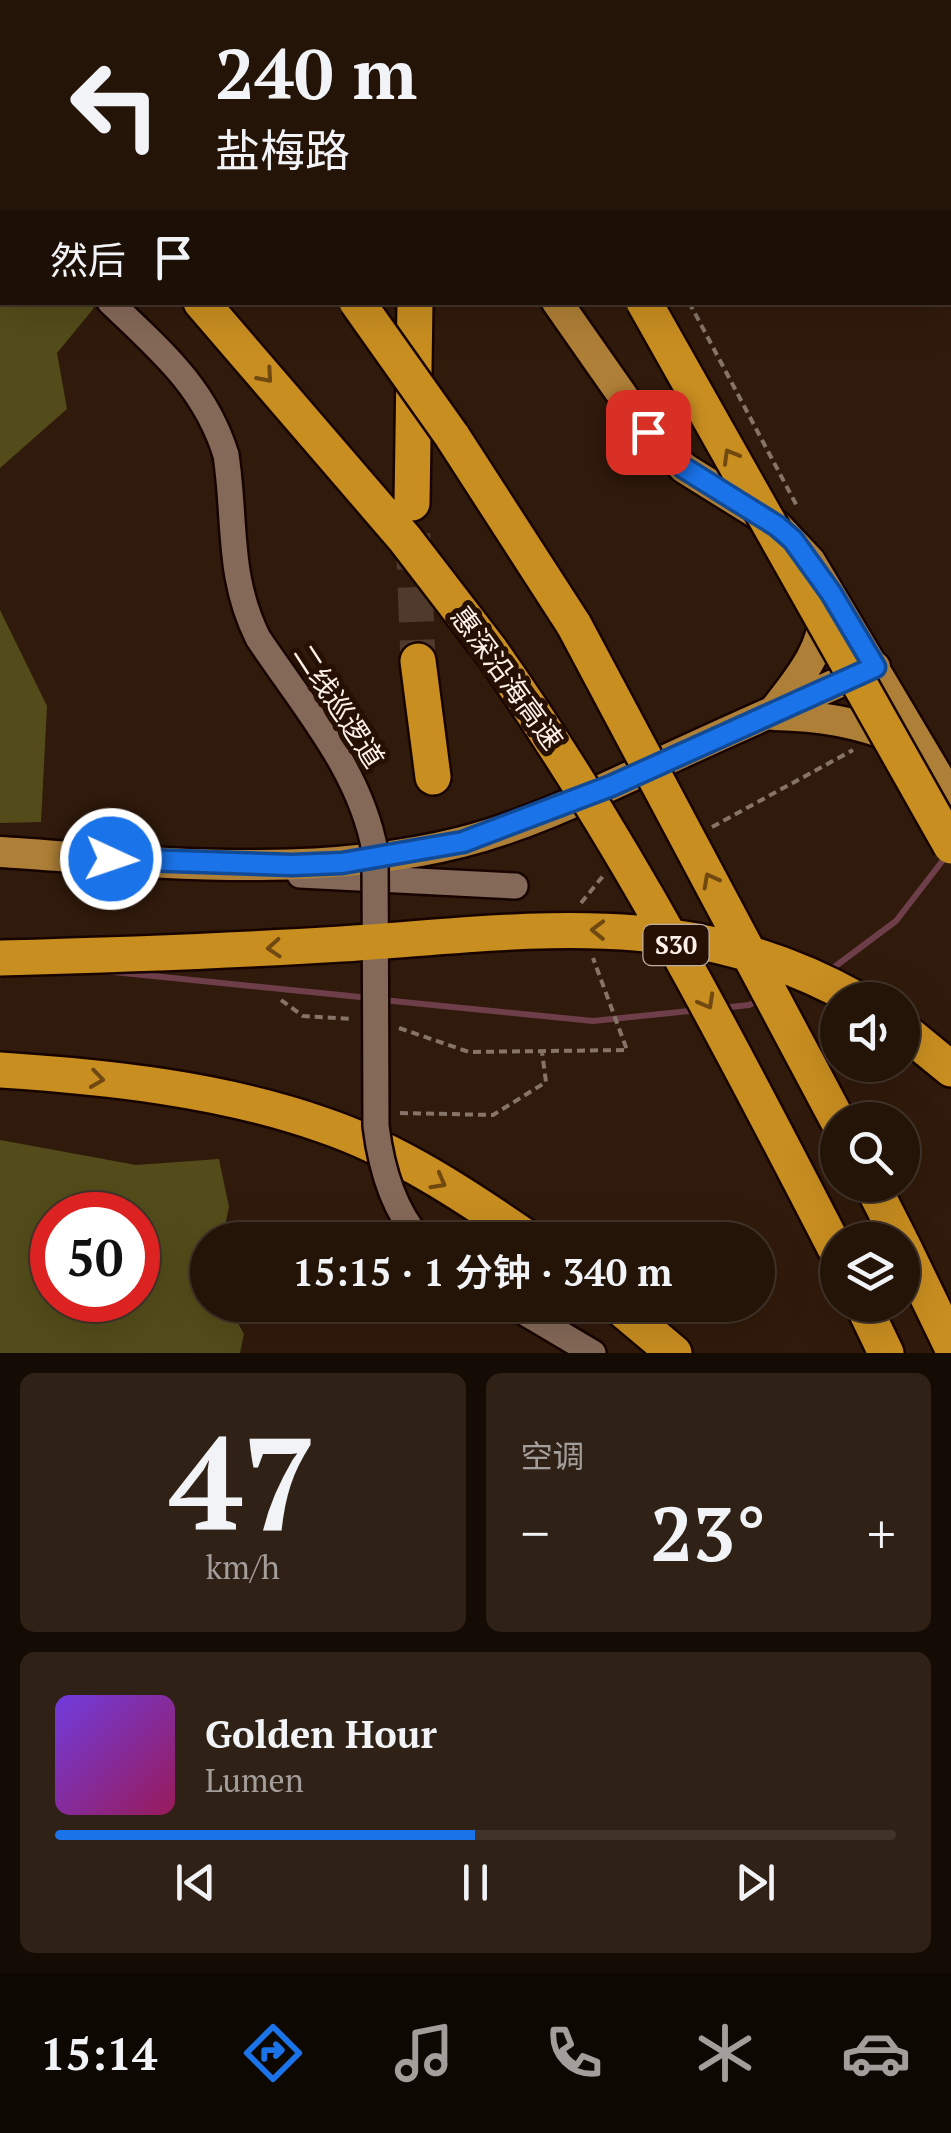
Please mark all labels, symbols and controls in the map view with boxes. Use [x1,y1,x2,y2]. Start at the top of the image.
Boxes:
text: 240 m [215,26,417,119]
icon: left [50,40,180,170]
text: 盐梅路 [215,120,350,180]
icon: arrive [146,230,201,285]
text: 然后 [50,235,126,285]
one-way arrow [255,364,273,382]
pin [606,390,691,475]
icon: arrive [621,405,676,460]
one-way arrow [723,449,742,467]
street label: 惠深沿海高速 [443,599,572,757]
street label: 二线巡逻道 [286,637,393,775]
position arrow [59,807,163,911]
one-way arrow [703,872,722,890]
one-way arrow [590,919,606,940]
road number: S30 [644,925,708,965]
one-way arrow [265,937,281,958]
map controls [820,982,920,1322]
button: sound [820,982,920,1082]
one-way arrow [695,991,715,1009]
one-way arrow [89,1067,105,1088]
button: search [820,1102,920,1202]
one-way arrow [428,1169,446,1189]
speed limit sign: 50 [30,1192,160,1322]
button: layers [820,1222,920,1322]
text: 15:15 · 1 分钟 · 340 m [293,1247,672,1297]
text: 47 [169,1395,316,1567]
text: 空调 [521,1435,585,1477]
text: 23° [650,1483,766,1582]
text: − [521,1496,550,1569]
text: + [867,1496,896,1569]
text: km/h [206,1546,280,1588]
text: Golden Hour [205,1709,437,1759]
text: Lumen [205,1759,304,1801]
icon: previous [168,1855,223,1910]
icon: pause [448,1855,503,1910]
icon: next [728,1855,783,1910]
icon: directions [238,2018,308,2088]
icon: music [389,2018,459,2088]
icon: phone [539,2018,609,2088]
icon: climate [690,2018,760,2088]
icon: car [841,2018,911,2088]
text: 15:14 [40,2023,157,2083]

